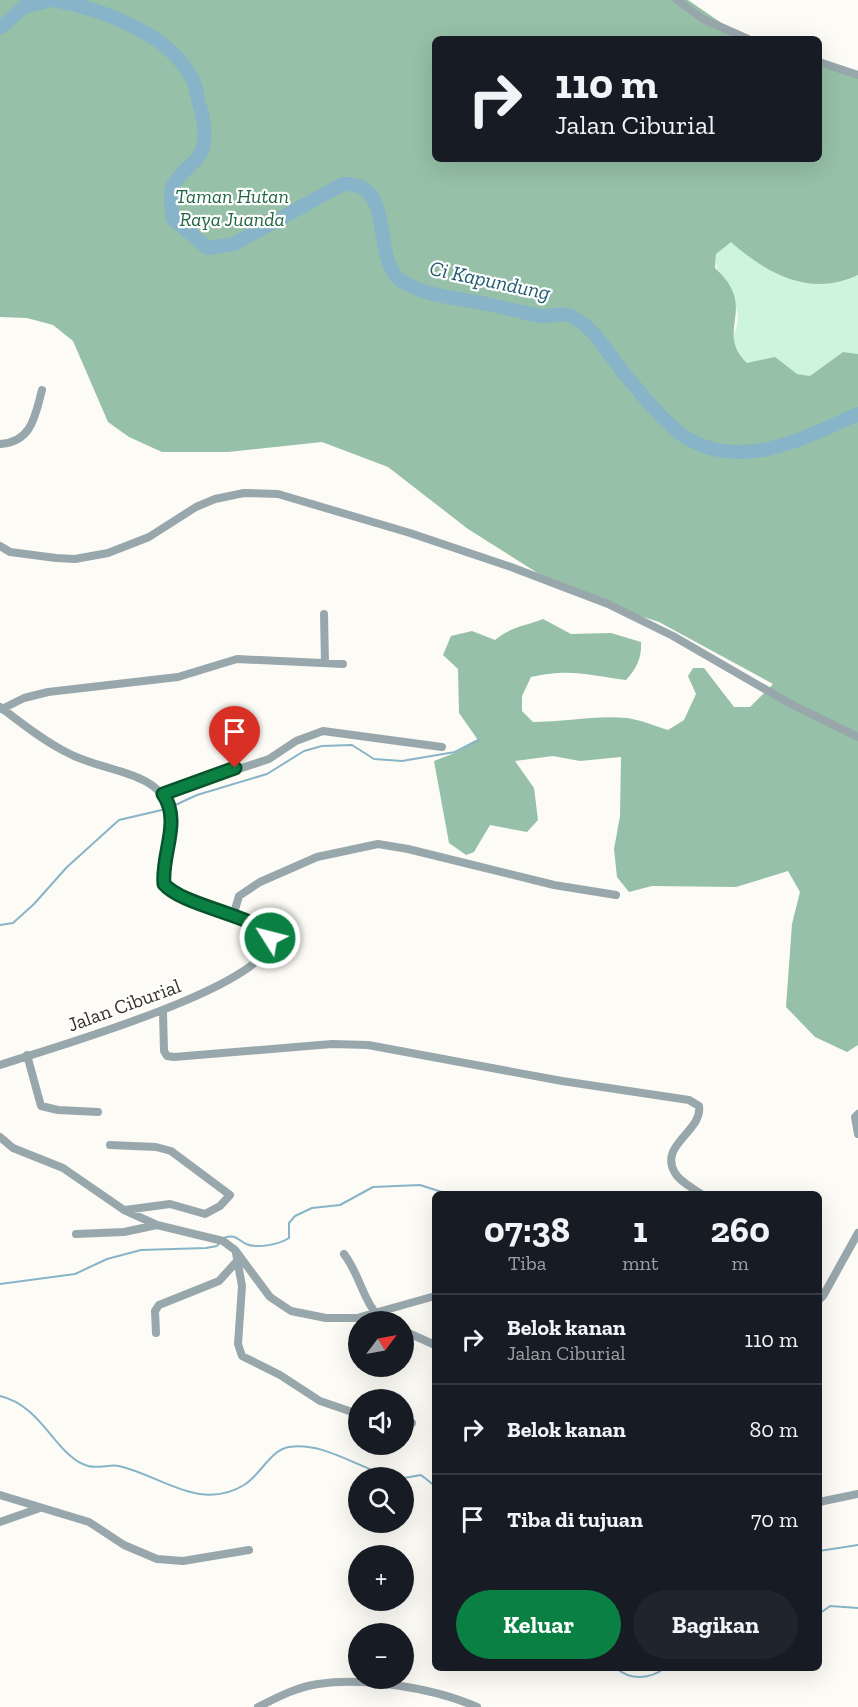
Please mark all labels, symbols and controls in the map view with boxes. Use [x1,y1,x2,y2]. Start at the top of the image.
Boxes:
text: 110 m [555,58,658,109]
icon: right [456,60,534,138]
text: Jalan Ciburial [555,109,715,141]
park label: Taman Hutan Raya Juanda [175,184,289,231]
water label: Ci Kapundung [427,255,553,305]
pin [209,706,260,768]
icon: arrive [218,715,251,748]
position arrow [238,906,302,970]
street label: Jalan Ciburial [64,973,184,1037]
text: 07:38 [484,1208,570,1251]
text: 1 [633,1208,648,1251]
text: 260 [711,1208,770,1251]
text: Tiba [508,1251,546,1275]
text: mnt [622,1251,658,1275]
text: m [732,1251,749,1275]
north arrow [348,1311,414,1377]
map controls [348,1311,414,1689]
text: Belok kanan [507,1314,626,1341]
icon: right [456,1323,489,1356]
text: 110 m [744,1326,798,1353]
text: Jalan Ciburial [507,1341,626,1365]
button: sound [348,1389,414,1455]
icon: right [456,1413,489,1446]
text: Belok kanan [507,1416,626,1443]
text: 80 m [750,1416,798,1443]
button: search [348,1467,414,1533]
icon: arrive [456,1503,489,1536]
text: Tiba di tujuan [507,1506,643,1533]
text: 70 m [751,1506,798,1533]
button: + [348,1545,414,1611]
button: Keluar [456,1590,621,1659]
button: Bagikan [633,1590,798,1659]
button: − [348,1623,414,1689]

